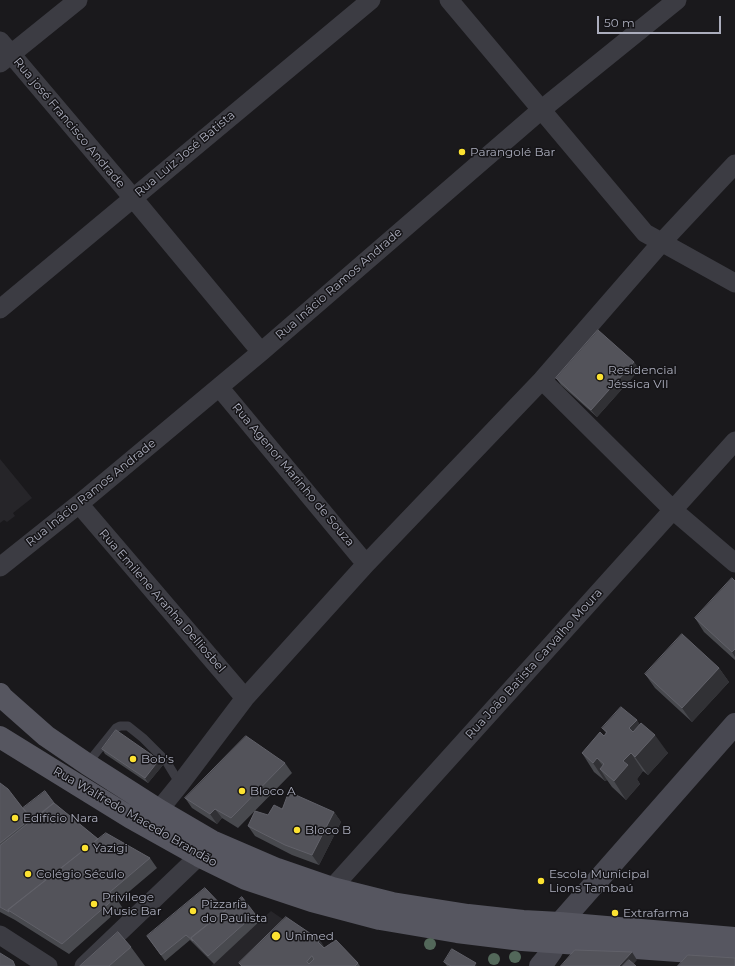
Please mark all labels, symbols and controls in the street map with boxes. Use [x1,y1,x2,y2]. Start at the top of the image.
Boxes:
scale bar [599,8,723,34]
text: 50 m [604,15,635,30]
street label: Rua josé Francisco Andrade [10,55,128,191]
street label: Rua Luiz José Batista [132,108,238,200]
place label: Parangolé Bar [470,145,555,159]
marker: Parangolé Bar [457,147,467,157]
street label: Rua Inácio Ramos Andrade [273,225,405,343]
place label: Residencial Jéssica VII [608,363,677,391]
marker: Residencial Jéssica VII [595,372,605,382]
street label: Rua Agenor Marinho de Souza [229,400,357,550]
street label: Rua Inácio Ramos Andrade [23,436,159,550]
street label: Rua Emilene Aranha Delliosbel [96,526,228,676]
street label: Rua João Batista Carvalho Moura [463,586,605,742]
place label: Bob's [141,752,174,766]
marker: Bob's [128,754,138,764]
street label: Rua Walfredo Macedo Brandão [50,764,220,870]
place label: Bloco A [250,784,296,798]
marker: Bloco A [237,786,247,796]
place label: Edifício Nara [23,811,98,825]
marker: Edifício Nara [10,813,20,823]
place label: Bloco B [305,823,351,837]
marker: Bloco B [292,825,302,835]
place label: Yazigi [93,841,128,855]
marker: Yazigi [80,843,90,853]
place label: Colégio Século [36,867,125,881]
place label: Escola Municipal Lions Tambaú [549,867,650,895]
marker: Colégio Século [23,869,33,879]
marker: Escola Municipal Lions Tambaú [536,876,546,886]
place label: Privilege Music Bar [102,890,161,918]
place label: Pizzaria do Paulista [201,897,267,925]
marker: Privilege Music Bar [89,899,99,909]
marker: Pizzaria do Paulista [188,906,198,916]
place label: Extrafarma [623,906,689,920]
marker: Extrafarma [610,908,620,918]
place label: Unimed [285,929,334,943]
marker: Unimed [270,930,282,942]

